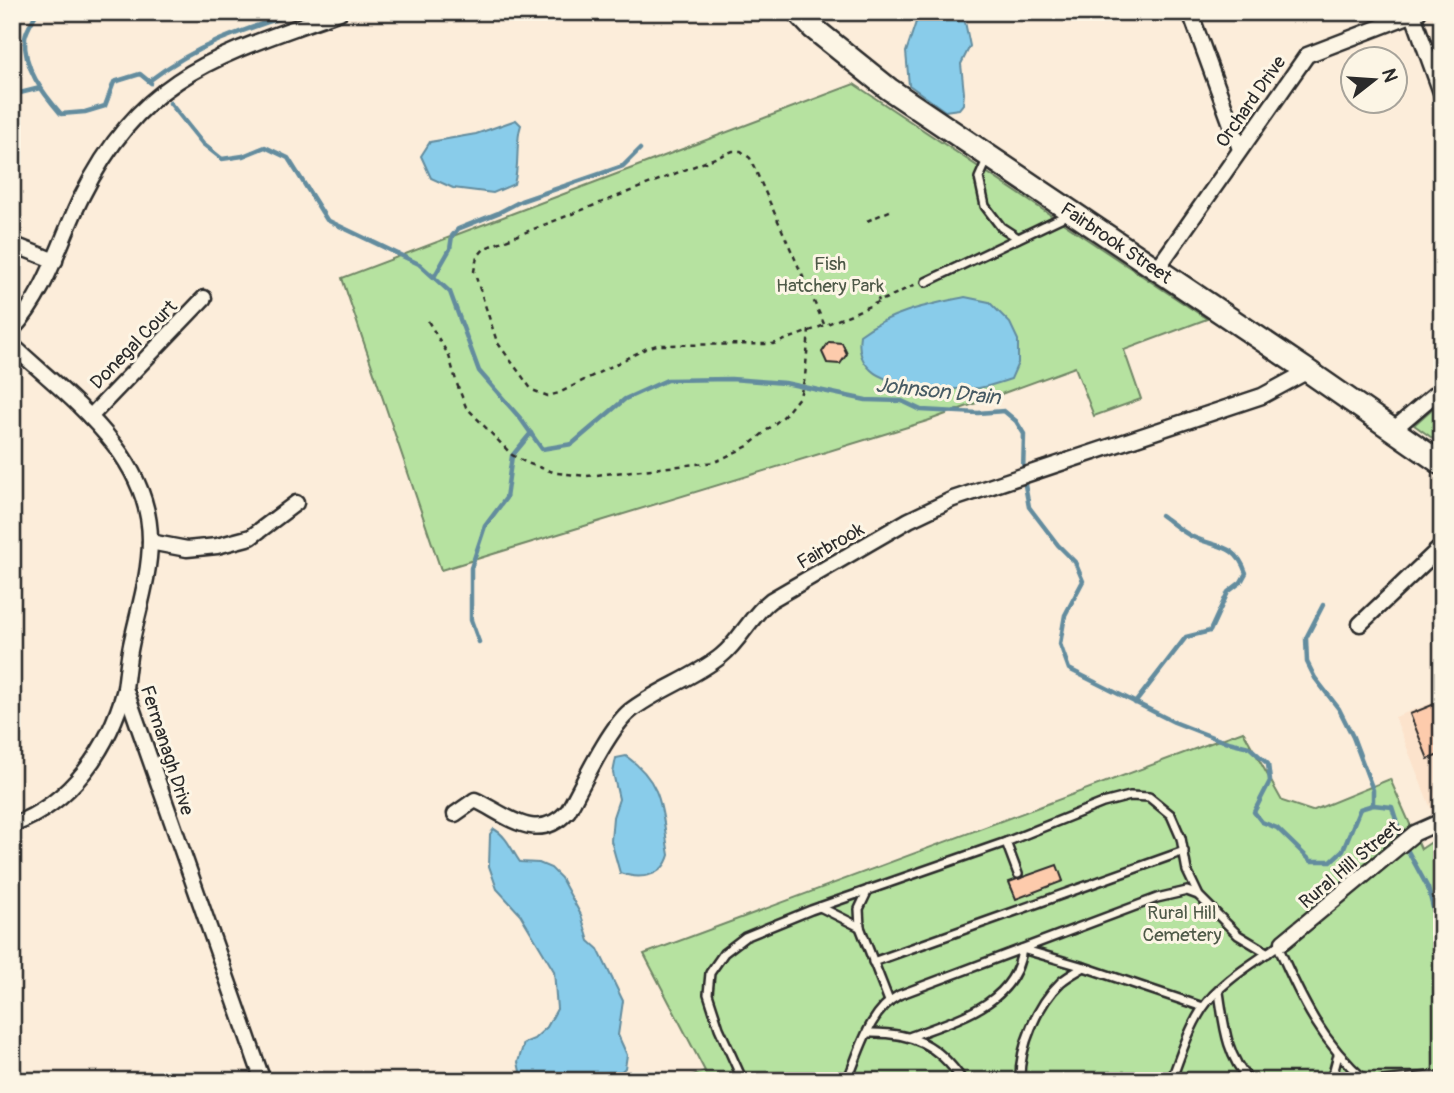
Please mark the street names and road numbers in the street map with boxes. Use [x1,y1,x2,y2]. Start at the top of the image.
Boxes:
street label: Orchard Drive [1210,50,1292,152]
street label: Fairbrook Street [1056,197,1177,289]
street label: Donegal Court [85,295,183,394]
street label: Fairbrook [793,517,868,575]
street label: Fermanagh Drive [135,682,200,819]
street label: Rural Hill Street [1294,815,1405,914]

